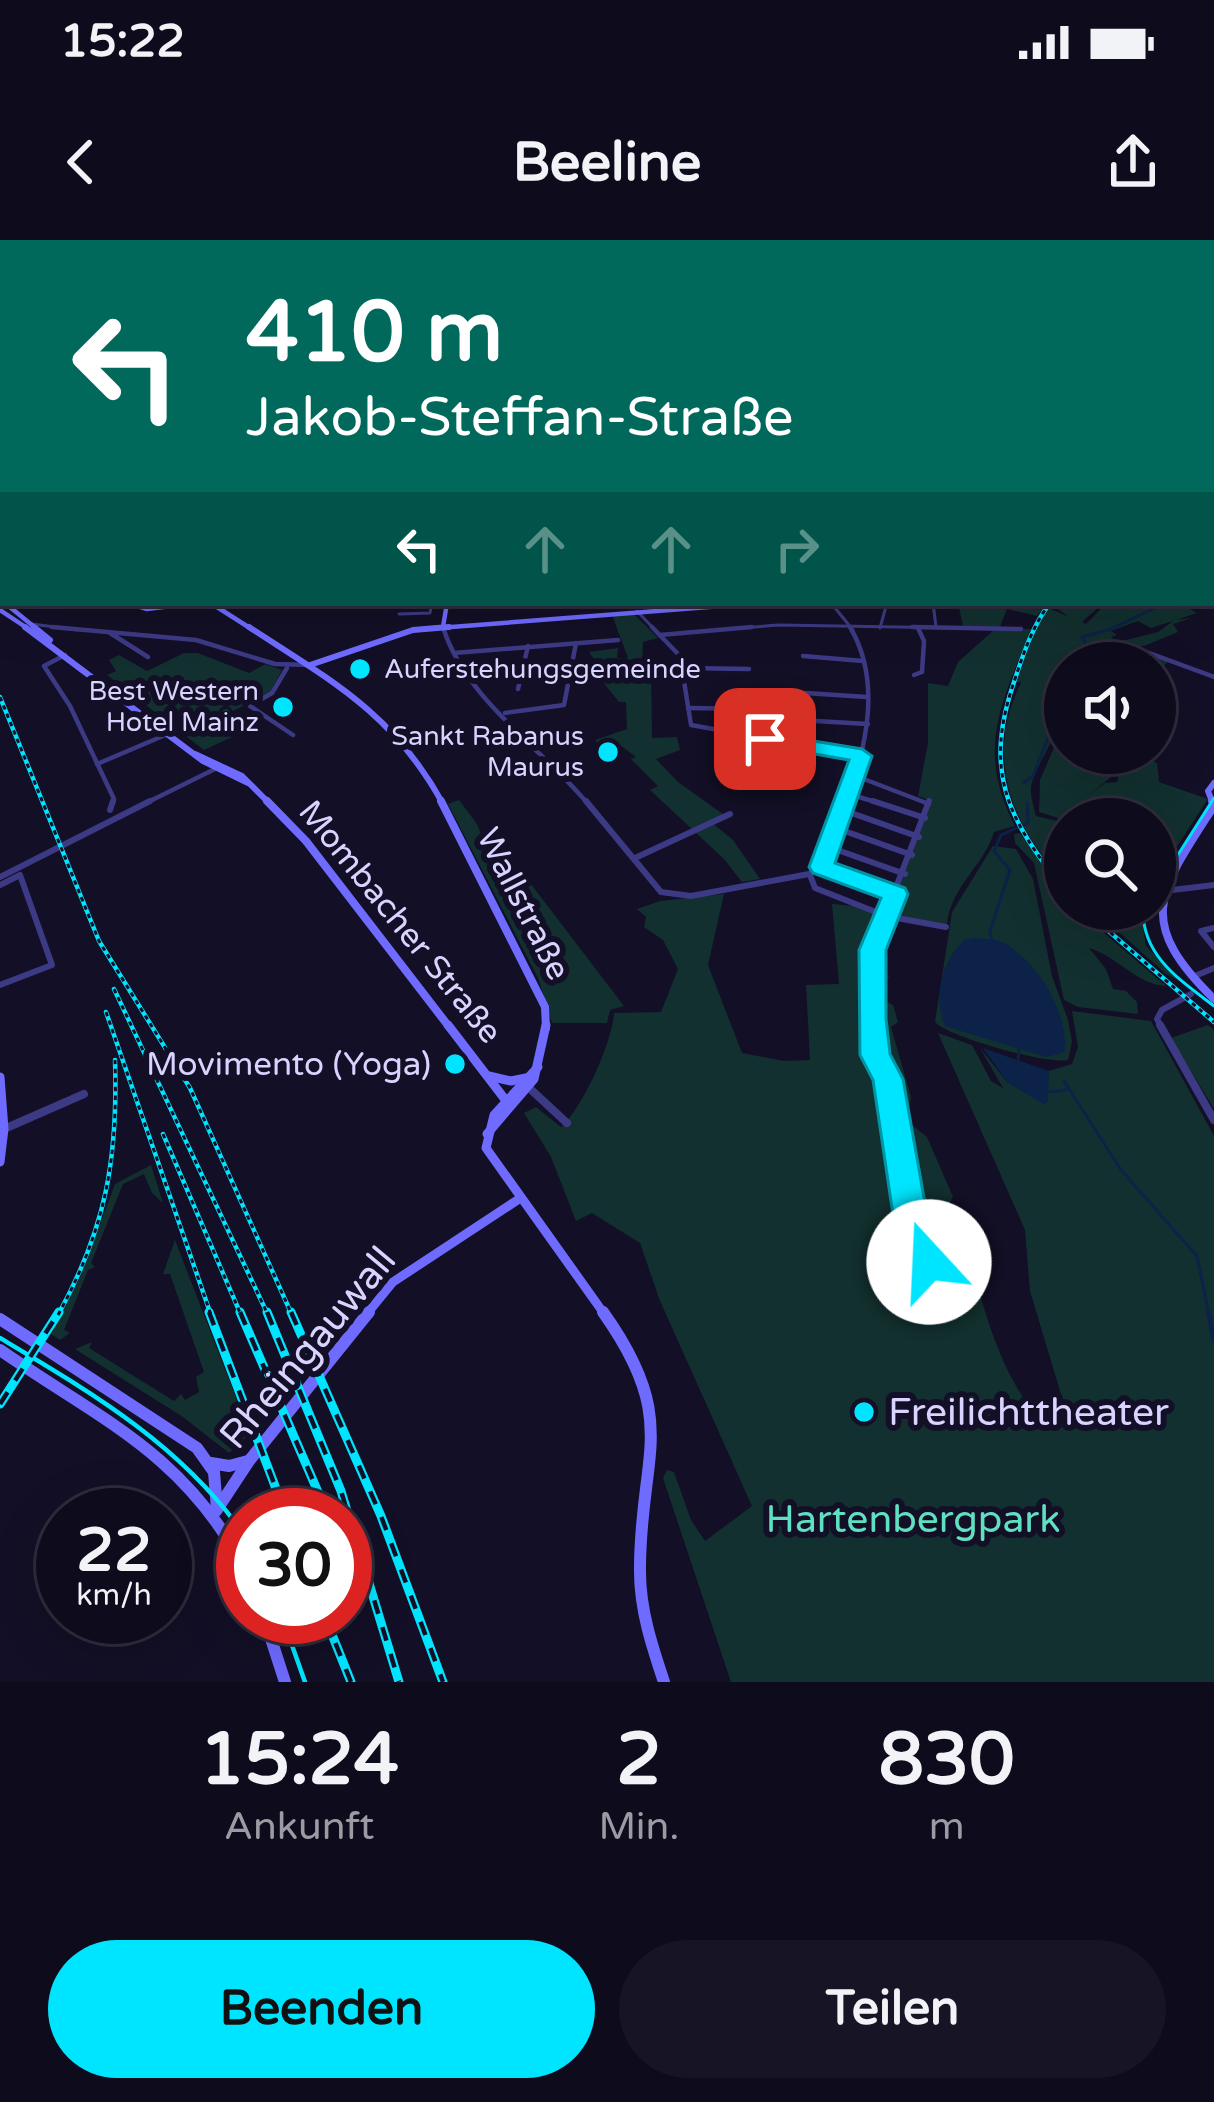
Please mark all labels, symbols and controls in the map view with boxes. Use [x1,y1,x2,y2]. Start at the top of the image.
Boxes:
text: 15:22 [60,15,185,69]
icon: back [48,129,114,195]
icon: share [1100,129,1166,195]
text: Beeline [513,130,701,195]
text: 410 m [246,283,503,384]
icon: left [48,288,204,444]
text: Jakob-Steffan-Straße [246,385,794,450]
icon: left [386,516,452,582]
icon: ahead [512,516,578,582]
icon: ahead [638,516,704,582]
icon: right [764,516,830,582]
map controls [1044,642,1176,930]
button: sound [1044,642,1176,774]
place label: Auferstehungsgemeinde [384,653,701,686]
marker: Auferstehungsgemeinde [347,656,373,682]
place label: Best Western Hotel Mainz [89,675,259,739]
pin [714,688,816,790]
marker: Best Western Hotel Mainz [270,694,296,720]
icon: arrive [732,706,798,772]
place label: Sankt Rabanus Maurus [391,720,584,784]
marker: Sankt Rabanus Maurus [595,739,621,765]
street label: Mombacher Straße [290,793,510,1051]
button: search [1044,798,1176,930]
street label: Wallstraße [468,822,578,986]
place label: Movimento (Yoga) [146,1045,431,1084]
marker: Movimento (Yoga) [442,1051,468,1077]
position arrow [866,1199,992,1325]
street label: Rheingauwall [210,1237,406,1459]
place label: Freilichttheater [888,1389,1169,1436]
marker: Freilichttheater [851,1399,877,1425]
speed limit sign: 30 [216,1488,372,1644]
park label: Hartenbergpark [765,1496,1061,1543]
text: 22 [76,1515,152,1587]
text: km/h [76,1577,152,1614]
text: 15:24 [199,1717,399,1804]
text: 2 [616,1717,662,1804]
text: 830 [879,1717,1015,1804]
text: Ankunft [224,1803,374,1850]
text: Min. [599,1803,679,1850]
text: m [929,1803,965,1850]
button: Beenden [48,1940,595,2078]
button: Teilen [619,1940,1166,2078]

